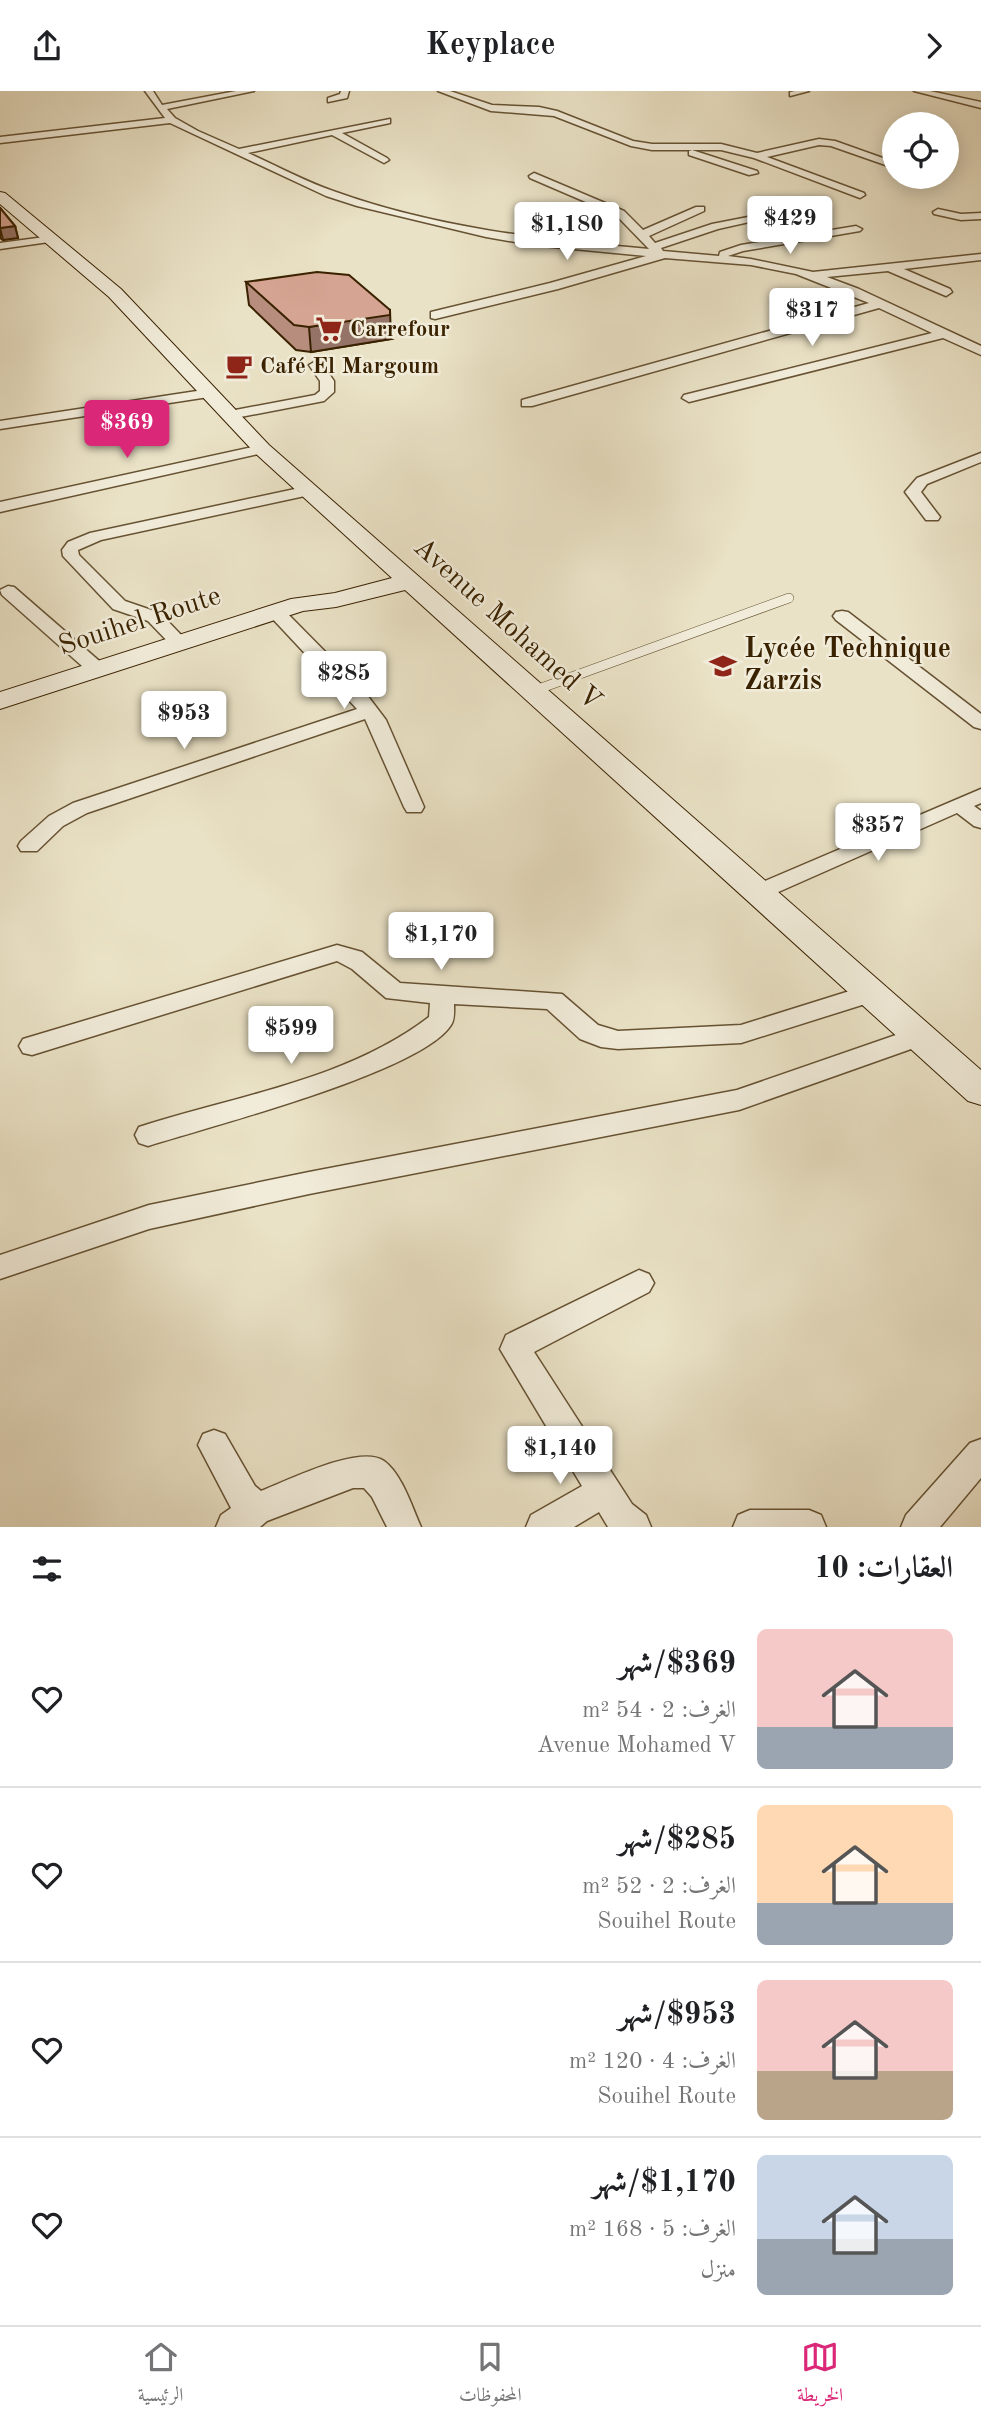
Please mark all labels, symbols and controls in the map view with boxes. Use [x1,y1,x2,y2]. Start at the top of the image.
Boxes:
icon: share [28,27,66,65]
icon: forward [915,27,953,65]
text: Keyplace [425,30,556,62]
map controls [882,112,959,189]
button: locate [882,112,959,189]
pin: $429 [749,197,831,256]
pin: $1,180 [510,202,624,262]
text: $429 [763,207,817,230]
text: $1,180 [530,213,604,236]
pin: $317 [771,289,853,348]
text: $317 [785,299,839,322]
supermarket icon: Carrefour [314,314,344,344]
place label: Carrefour [350,318,450,341]
cafe icon: Café El Margoum [224,351,254,381]
place label: Café El Margoum [260,355,439,378]
pin: $369 [86,401,168,460]
text: $369 [100,411,154,434]
street label: Avenue Mohamed V [408,534,606,716]
street label: Souihel Route [55,583,225,661]
place label: Lycée Technique Zarzis [744,636,951,696]
pin: $285 [303,651,385,711]
school or university icon: Lycée Technique Zarzis [708,651,738,681]
text: $285 [317,662,371,685]
pin: $953 [143,691,225,751]
text: $953 [157,702,211,725]
pin: $357 [837,803,919,863]
text: $357 [851,814,905,837]
pin: $1,170 [384,913,498,972]
text: $1,170 [404,923,478,946]
pin: $599 [250,1007,332,1066]
text: $599 [264,1017,318,1040]
pin: $1,140 [503,1427,617,1486]
text: $1,140 [523,1437,597,1460]
icon: filters [28,1550,66,1588]
text: العقارات: 10 [814,1554,953,1584]
text: $369/شهر [618,1649,736,1679]
icon: home [813,1657,897,1741]
icon: heart [28,1680,66,1718]
text: الغرف: 2 · 54 m² [582,1699,736,1722]
text: Avenue Mohamed V [537,1734,736,1757]
text: $285/شهر [618,1825,736,1855]
icon: home [813,1833,897,1917]
icon: heart [28,1856,66,1894]
text: الغرف: 2 · 52 m² [582,1875,736,1898]
text: Souihel Route [597,1910,736,1933]
text: $953/شهر [618,2000,736,2030]
icon: home [813,2008,897,2092]
icon: heart [28,2031,66,2069]
text: الغرف: 4 · 120 m² [569,2050,736,2073]
text: Souihel Route [597,2085,736,2108]
text: $1,170/شهر [593,2168,736,2198]
icon: home [813,2183,897,2267]
icon: heart [28,2206,66,2244]
text: الغرف: 5 · 168 m² [569,2218,736,2241]
text: منزل [701,2259,736,2282]
tab: الرئيسية [138,2338,183,2413]
tab: المحفوظات [459,2338,522,2413]
tab: الخريطة [797,2338,843,2413]

